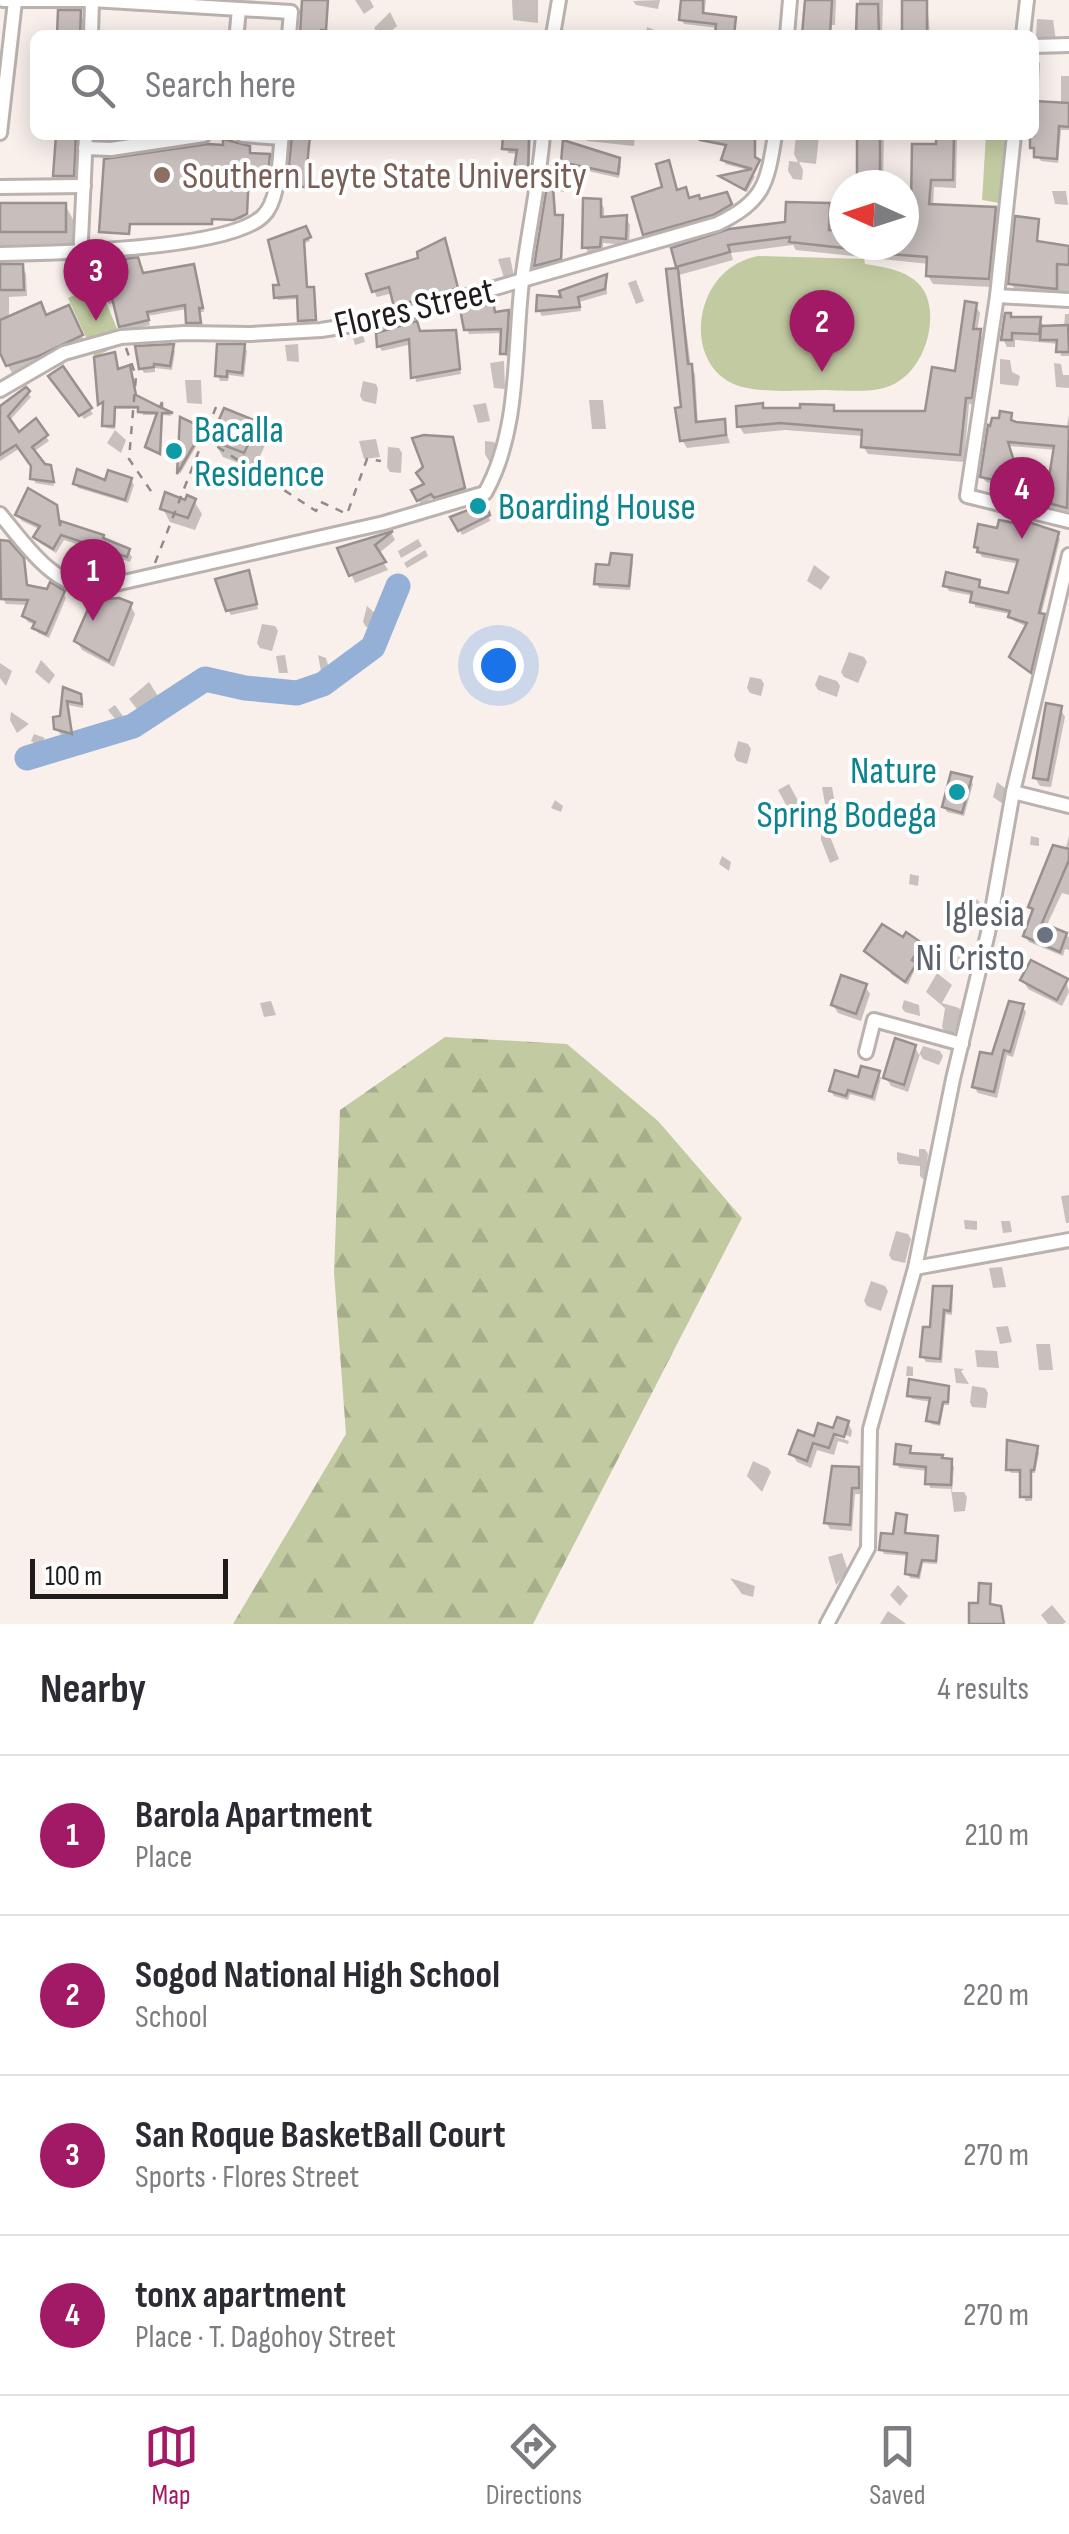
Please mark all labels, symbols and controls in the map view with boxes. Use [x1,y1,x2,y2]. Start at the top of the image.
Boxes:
search box [30,30,1039,140]
icon: search [65,58,120,113]
text: Search here [145,63,296,108]
place label: Southern Leyte State University [182,154,587,199]
marker: Southern Leyte State University [151,164,173,186]
north arrow [829,170,919,260]
pin: 3 [64,238,128,321]
street label: Flores Street [330,268,499,349]
pin: 2 [790,290,854,372]
place label: Bacalla Residence [194,408,325,497]
marker: Bacalla Residence [163,440,185,462]
pin: 4 [990,456,1054,539]
place label: Boarding House [498,485,696,530]
marker: Boarding House [467,495,489,517]
pin: 1 [61,538,126,621]
your location [473,640,524,691]
place label: Nature Spring Bodega [756,749,937,838]
marker: Nature Spring Bodega [946,781,968,803]
place label: Iglesia Ni Cristo [916,892,1025,981]
marker: Iglesia Ni Cristo [1034,924,1056,946]
scale bar [30,1554,228,1598]
text: 100 m [45,1560,102,1593]
text: Nearby [40,1664,146,1715]
text: 4 results [937,1670,1029,1709]
text: Barola Apartment [135,1793,372,1838]
text: 1 [66,1816,79,1855]
text: 210 m [965,1816,1029,1855]
text: Place [135,1838,192,1877]
text: Sogod National High School [135,1953,500,1998]
text: 2 [65,1976,80,2015]
text: 220 m [963,1976,1029,2015]
text: School [135,1998,208,2037]
text: San Roque BasketBall Court [135,2113,505,2158]
text: 3 [65,2136,80,2175]
text: 270 m [963,2136,1029,2175]
text: Sports · Flores Street [135,2158,359,2197]
text: tonx apartment [135,2273,346,2318]
text: 4 [65,2296,80,2335]
text: 270 m [963,2296,1029,2335]
text: Place · T. Dagohoy Street [135,2318,396,2357]
tab: Map [144,2419,199,2512]
tab: Directions [486,2419,582,2512]
tab: Saved [869,2419,925,2512]

